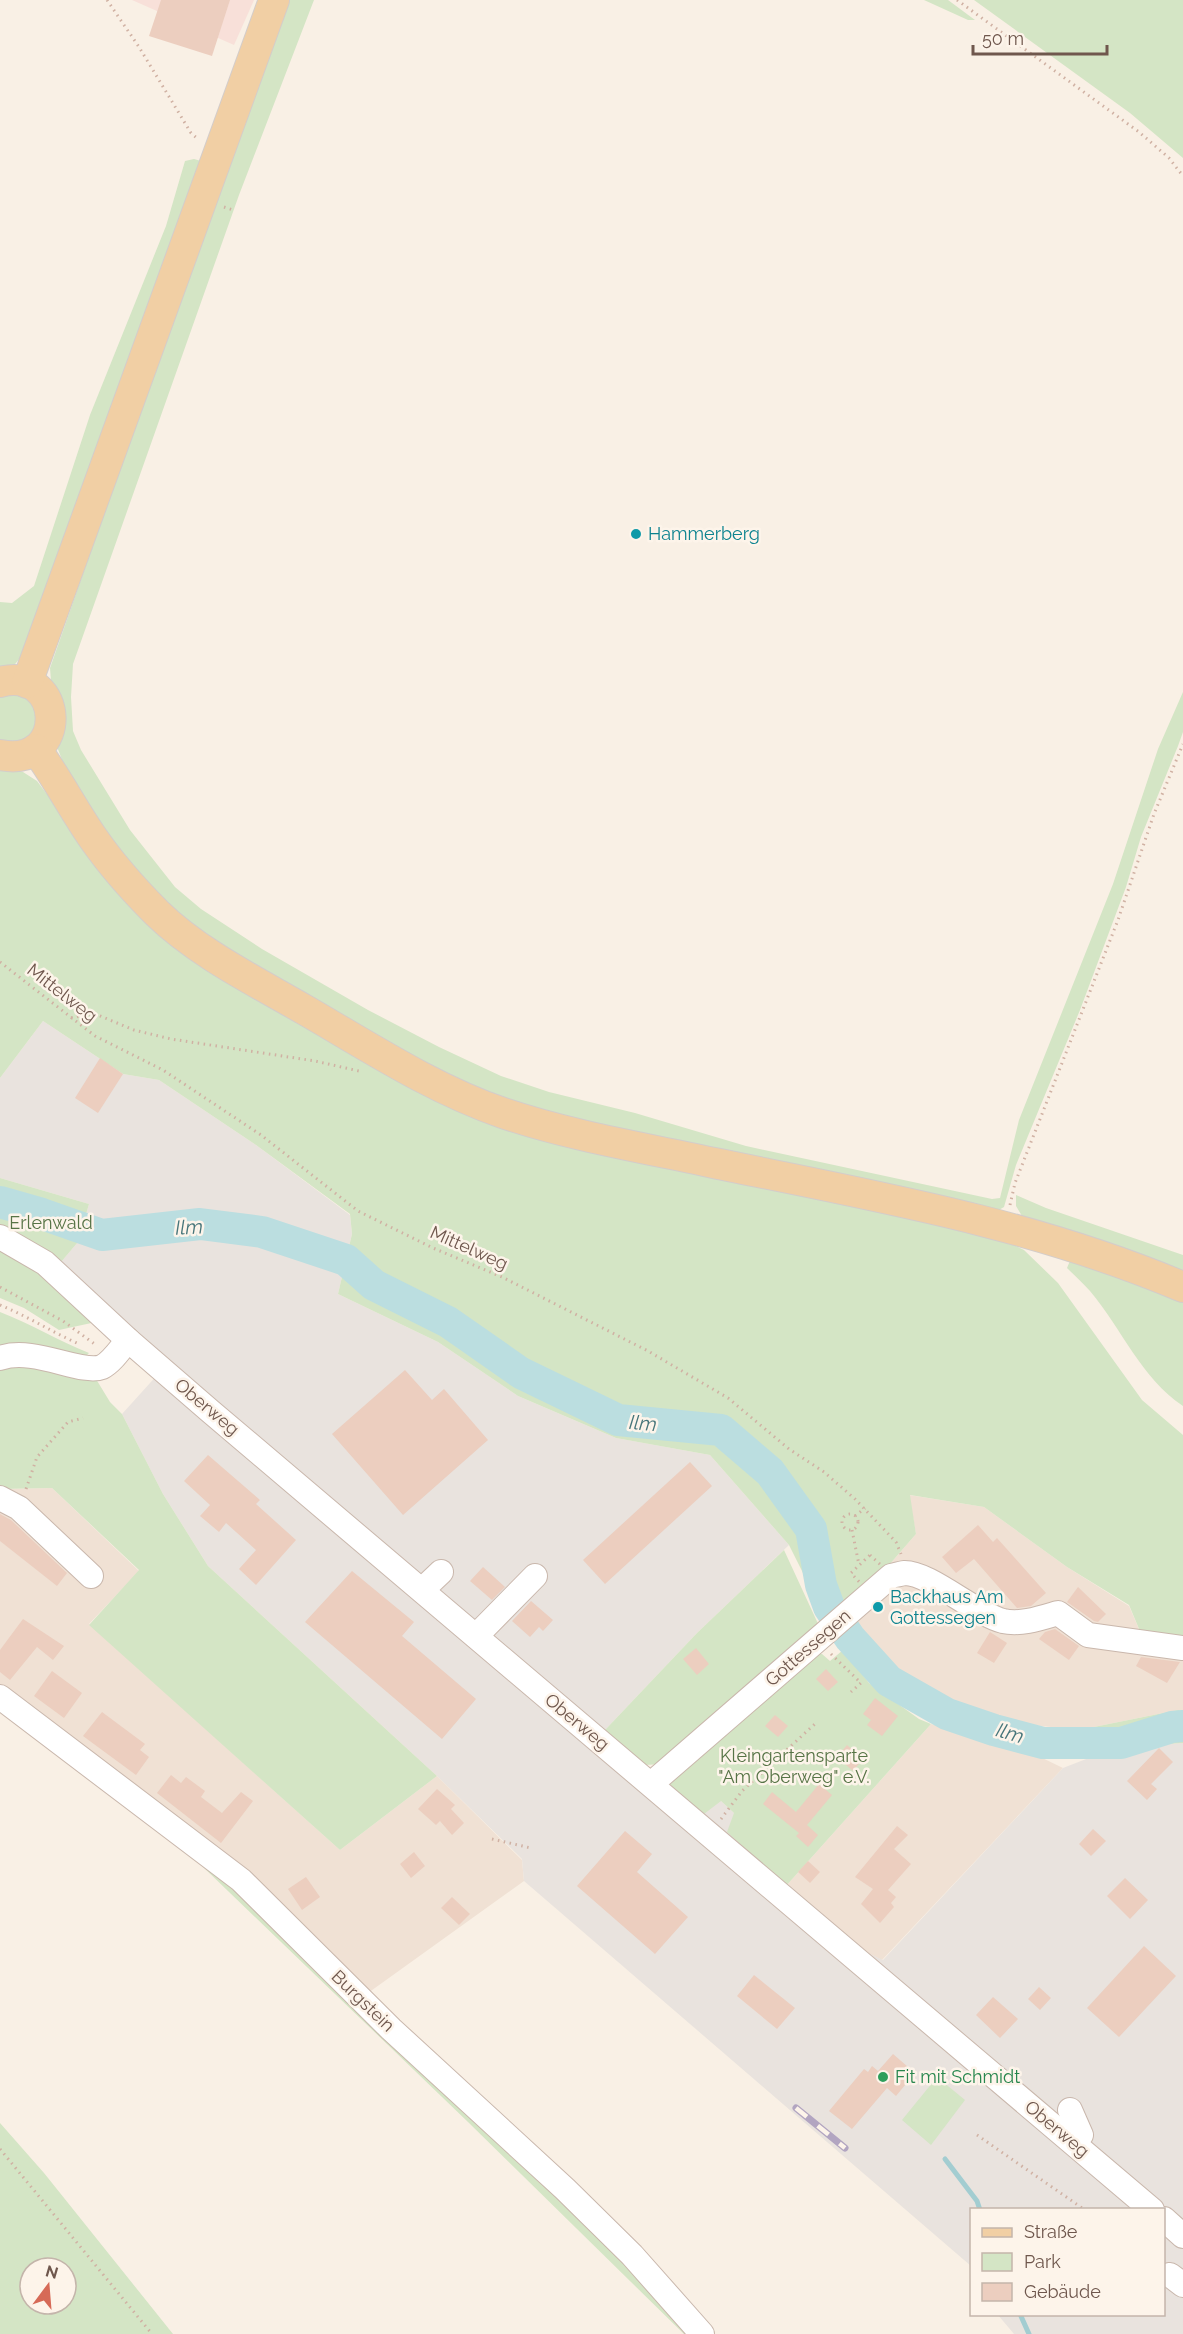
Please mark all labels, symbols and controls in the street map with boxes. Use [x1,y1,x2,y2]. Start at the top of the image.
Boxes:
scale bar [973,18,1106,56]
text: 50 m [982,28,1024,49]
place label: Hammerberg [648,523,760,544]
marker: Hammerberg [629,527,643,541]
street label: Mittelweg [23,959,101,1026]
park label: Erlenwald [9,1212,93,1233]
water label: Ilm [175,1214,203,1240]
street label: Mittelweg [427,1221,511,1274]
street label: Oberweg [171,1374,244,1440]
water label: Ilm [628,1410,658,1436]
place label: Backhaus Am Gottessegen [890,1586,1004,1628]
marker: Backhaus Am Gottessegen [871,1600,885,1614]
street label: Gottessegen [761,1605,855,1690]
street label: Oberweg [541,1689,614,1755]
water label: Ilm [993,1717,1027,1749]
park label: Kleingartensparte "Am Oberweg" e.V. [718,1745,870,1787]
street label: Burgstein [327,1966,399,2036]
place label: Fit mit Schmidt [895,2066,1020,2087]
marker: Fit mit Schmidt [876,2070,890,2084]
street label: Oberweg [1021,2096,1094,2162]
legend [970,2208,1165,2316]
text: Straße [1024,2221,1078,2242]
text: Park [1024,2251,1061,2272]
north arrow [18,2256,78,2316]
text: N [44,2261,60,2283]
text: Gebäude [1024,2281,1101,2302]

